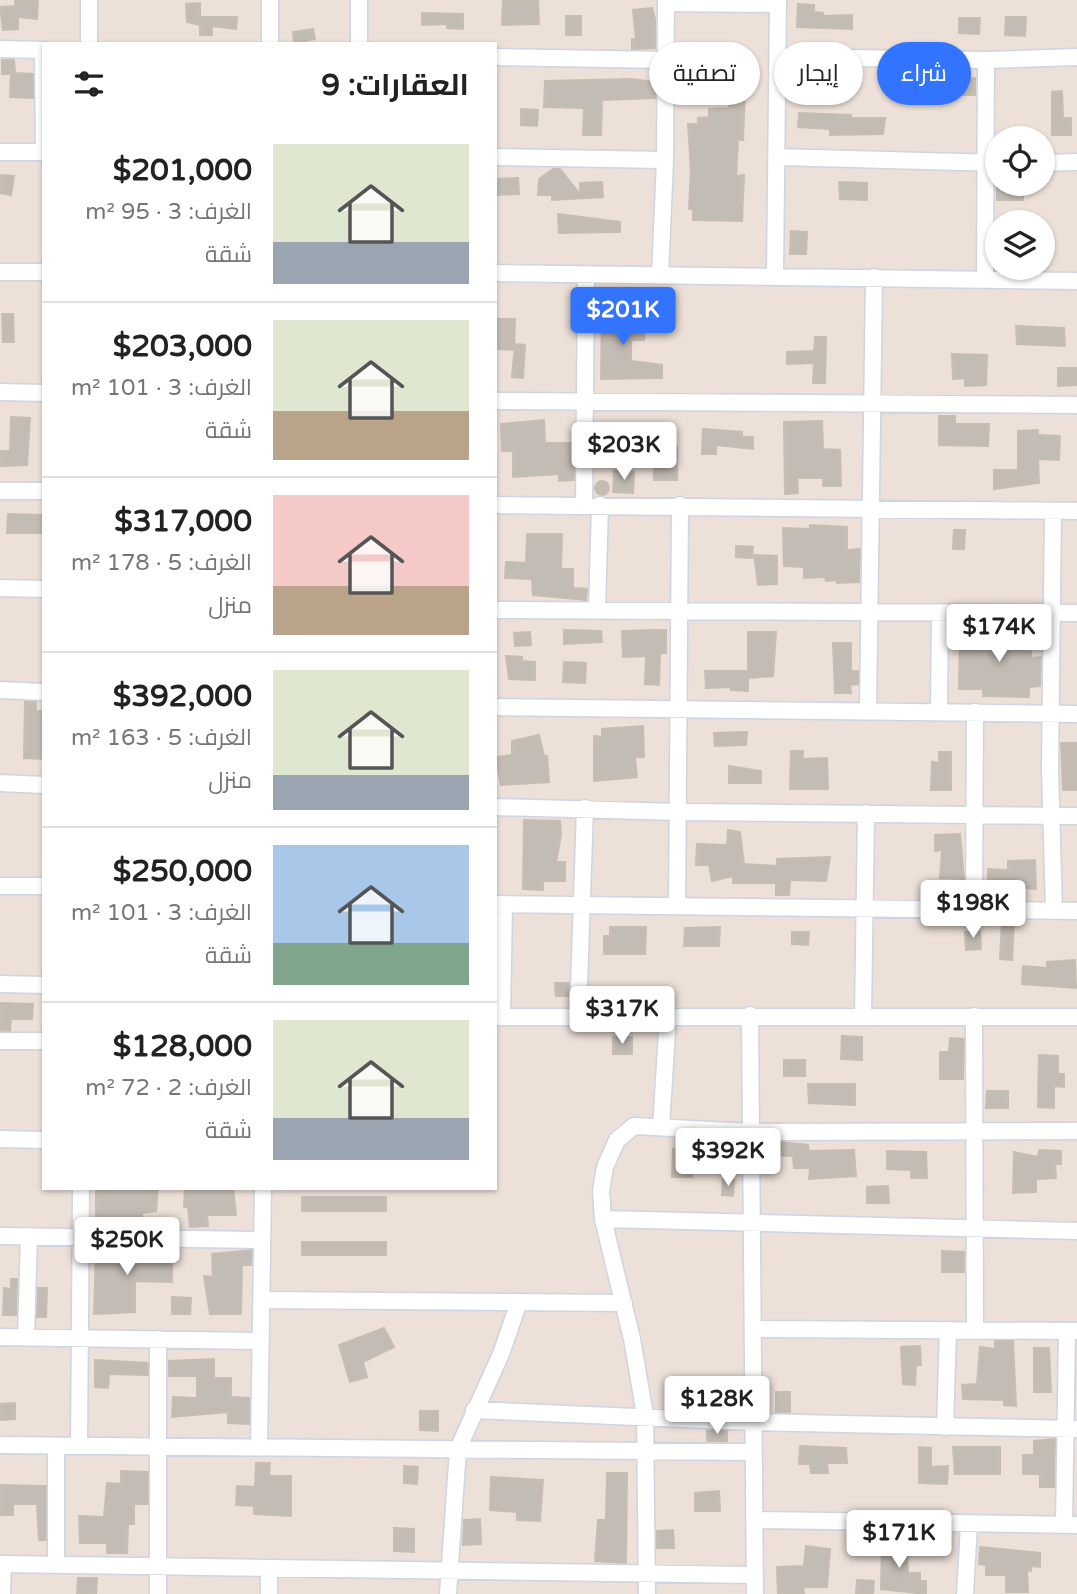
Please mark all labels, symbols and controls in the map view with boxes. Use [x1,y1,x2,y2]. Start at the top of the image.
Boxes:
chip: تصفية [649,42,760,105]
chip: إيجار [774,42,863,105]
chip: شراء [877,42,971,105]
icon: filters [70,65,108,103]
text: العقارات: 9 [321,67,469,104]
map controls [985,126,1055,280]
button: locate [985,126,1055,196]
text: $201,000 [113,152,252,189]
icon: home [329,172,413,256]
text: الغرف: 3 · 95 m² [85,198,252,226]
button: layers [985,210,1055,280]
text: شقة [205,241,252,269]
pin: $201K [574,288,672,347]
text: $201K [587,296,659,324]
text: $203,000 [113,328,252,365]
icon: home [329,348,413,432]
text: الغرف: 3 · 101 m² [71,374,252,402]
text: شقة [205,417,252,445]
pin: $203K [575,422,673,482]
text: $203K [588,431,660,459]
text: $317,000 [114,503,252,540]
icon: home [329,523,413,607]
text: الغرف: 5 · 178 m² [71,549,252,577]
text: منزل [208,592,252,620]
pin: $174K [950,604,1048,664]
text: $174K [963,613,1035,641]
text: $392,000 [113,678,252,715]
icon: home [329,698,413,782]
text: الغرف: 5 · 163 m² [71,724,252,752]
text: منزل [208,767,252,795]
text: $250,000 [113,853,252,890]
icon: home [329,873,413,957]
pin: $198K [924,880,1022,940]
text: $198K [937,889,1009,917]
text: الغرف: 3 · 101 m² [71,899,252,927]
text: شقة [205,942,252,970]
pin: $317K [573,986,671,1046]
text: $317K [586,995,658,1023]
text: $128,000 [113,1028,252,1065]
icon: home [329,1048,413,1132]
text: الغرف: 2 · 72 m² [85,1074,252,1102]
text: شقة [205,1117,252,1145]
pin: $392K [679,1128,777,1188]
text: $392K [692,1137,764,1165]
pin: $250K [78,1218,176,1277]
text: $250K [91,1226,163,1254]
pin: $128K [668,1376,766,1436]
text: $128K [681,1385,753,1413]
pin: $171K [850,1510,948,1570]
text: $171K [863,1519,935,1547]

